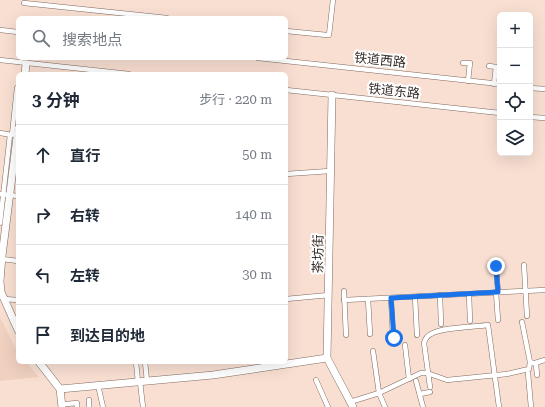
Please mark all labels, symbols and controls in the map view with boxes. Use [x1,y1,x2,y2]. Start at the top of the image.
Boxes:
map controls [497,12,533,156]
button: + [497,12,533,48]
search box [16,16,288,60]
icon: search [30,27,52,49]
text: 搜索地点 [62,31,122,49]
button: − [497,48,533,84]
street label: 铁道西路 [353,50,407,70]
street label: 铁道东路 [367,81,421,101]
button: locate [497,84,533,120]
text: 3 分钟 [32,90,80,110]
text: 步行 · 220 m [199,92,272,107]
button: layers [497,120,533,156]
icon: ahead [32,144,54,166]
text: 直行 [70,147,100,165]
text: 50 m [242,147,272,162]
icon: right [32,204,54,226]
text: 右转 [70,207,100,225]
text: 140 m [235,207,272,222]
street label: 茶坊街 [310,234,326,274]
route end [487,257,505,275]
icon: left [32,264,54,286]
text: 左转 [70,267,100,285]
text: 30 m [242,267,272,282]
icon: arrive [32,324,54,346]
text: 到达目的地 [70,327,145,345]
route start [385,329,403,347]

